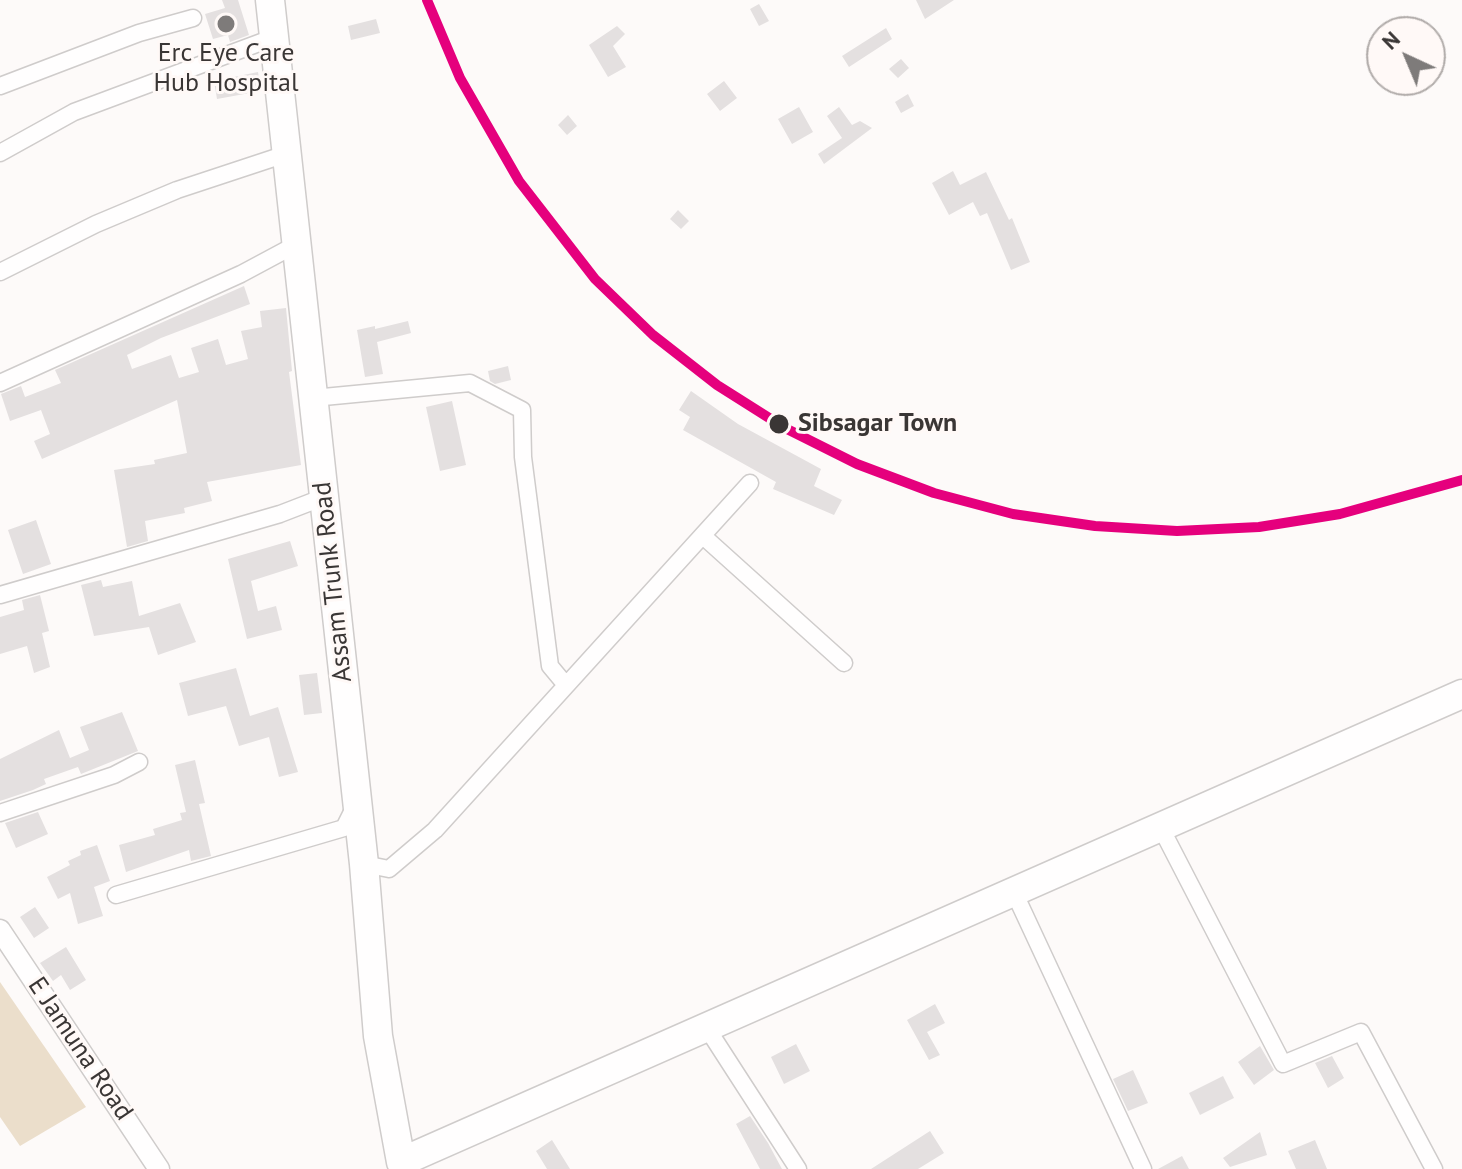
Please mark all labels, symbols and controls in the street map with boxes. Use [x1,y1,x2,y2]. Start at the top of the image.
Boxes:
marker: Erc Eye Care Hub Hospital [215,13,237,35]
north arrow [1366,16,1446,96]
text: N [1376,25,1406,55]
place label: Erc Eye Care Hub Hospital [153,38,299,100]
place label: Sibsagar Town [798,408,957,440]
marker: Sibsagar Town [767,412,791,436]
street label: Assam Trunk Road [307,480,359,684]
street label: E Jamuna Road [21,972,139,1126]

